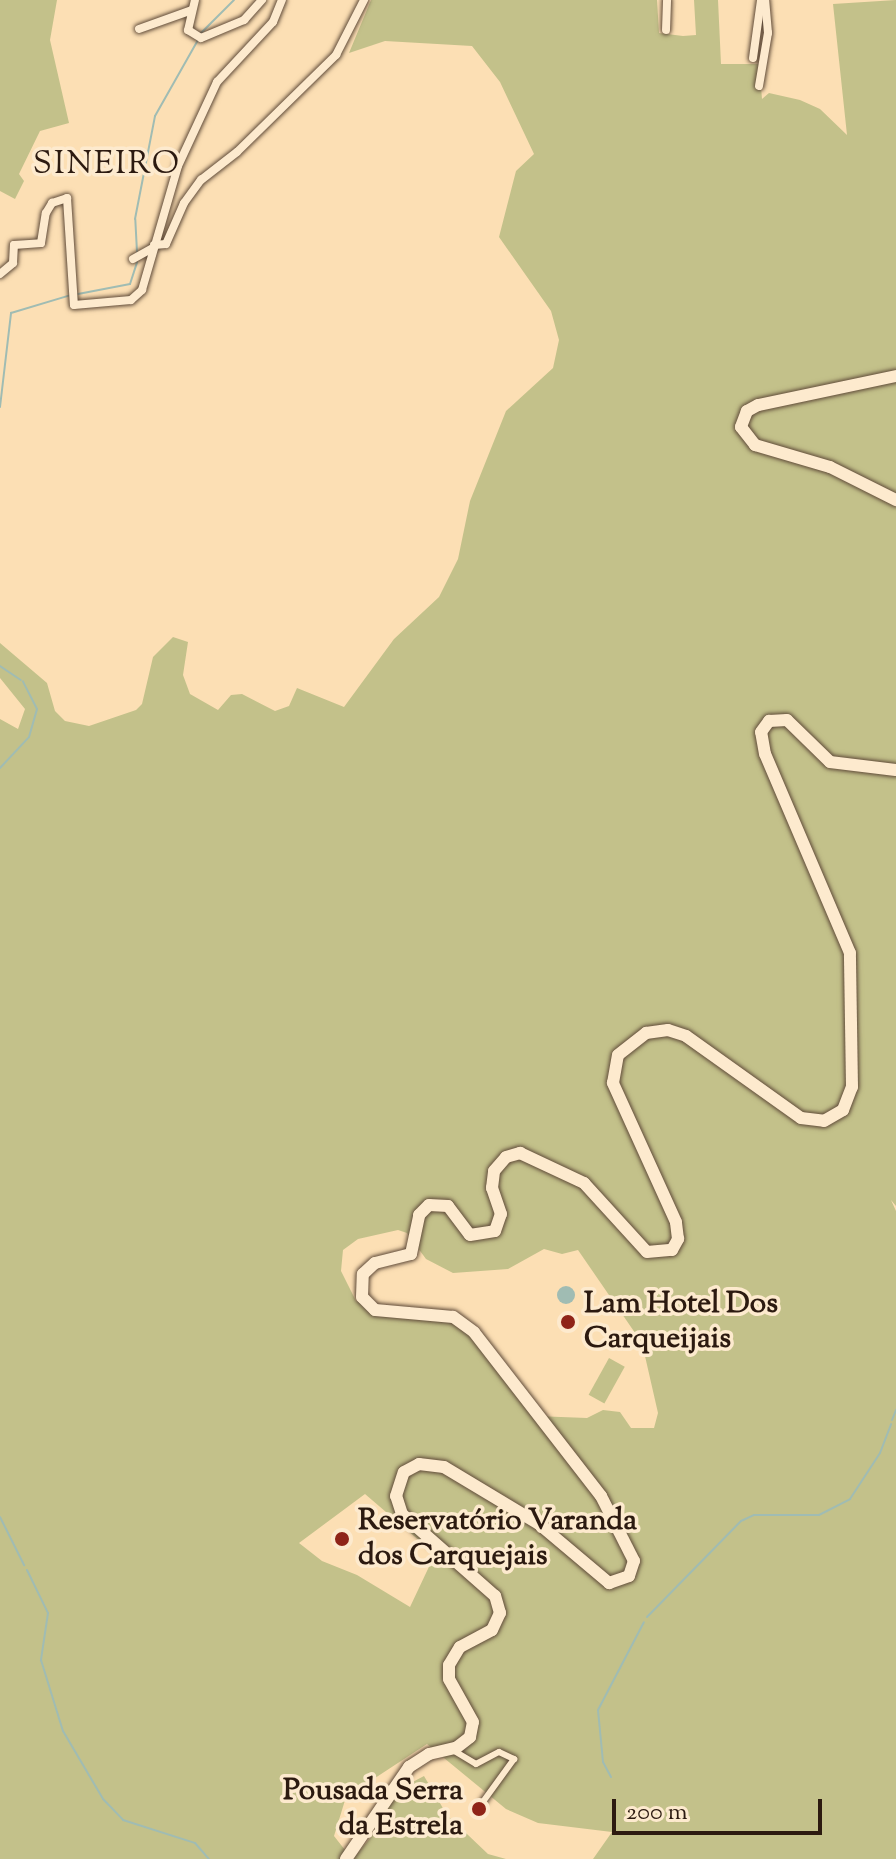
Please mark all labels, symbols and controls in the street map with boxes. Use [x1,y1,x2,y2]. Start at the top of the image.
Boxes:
district label: SINEIRO [33,146,181,184]
place label: Lam Hotel Dos Carqueijais [584,1287,778,1358]
marker: Lam Hotel Dos Carqueijais [559,1313,577,1331]
place label: Reservatório Varanda dos Carquejais [358,1504,637,1574]
marker: Reservatório Varanda dos Carquejais [333,1530,351,1548]
place label: Pousada Serra da Estrela [283,1774,463,1844]
scale bar [616,1783,826,1833]
text: 200 m [626,1796,688,1830]
marker: Pousada Serra da Estrela [470,1800,488,1818]

